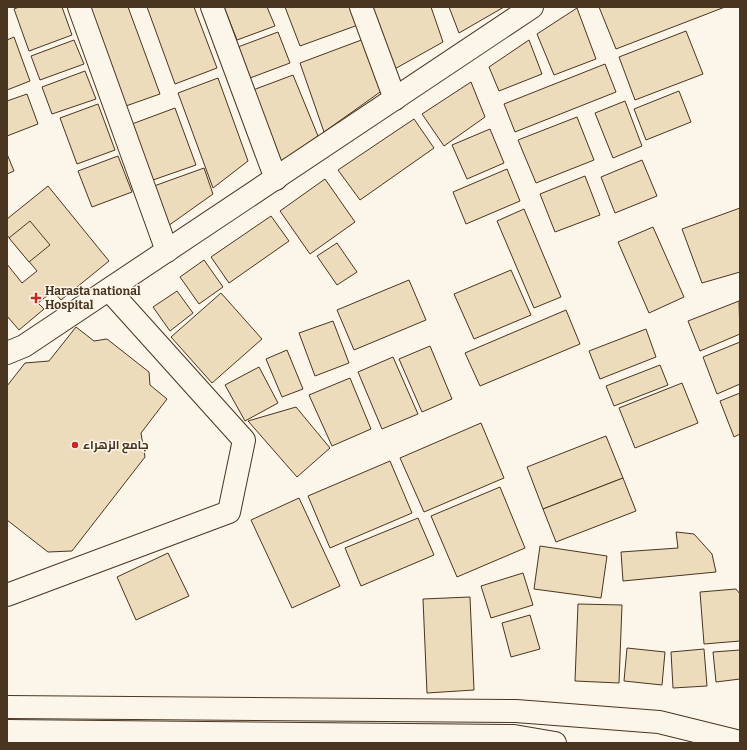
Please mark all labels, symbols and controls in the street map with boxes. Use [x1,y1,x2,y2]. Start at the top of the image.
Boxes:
place label: Harasta national Hospital [45,284,141,312]
marker: Harasta national Hospital [30,292,42,304]
place label: جامع الزهراء [83,438,149,454]
marker: جامع الزهراء [70,440,80,450]

